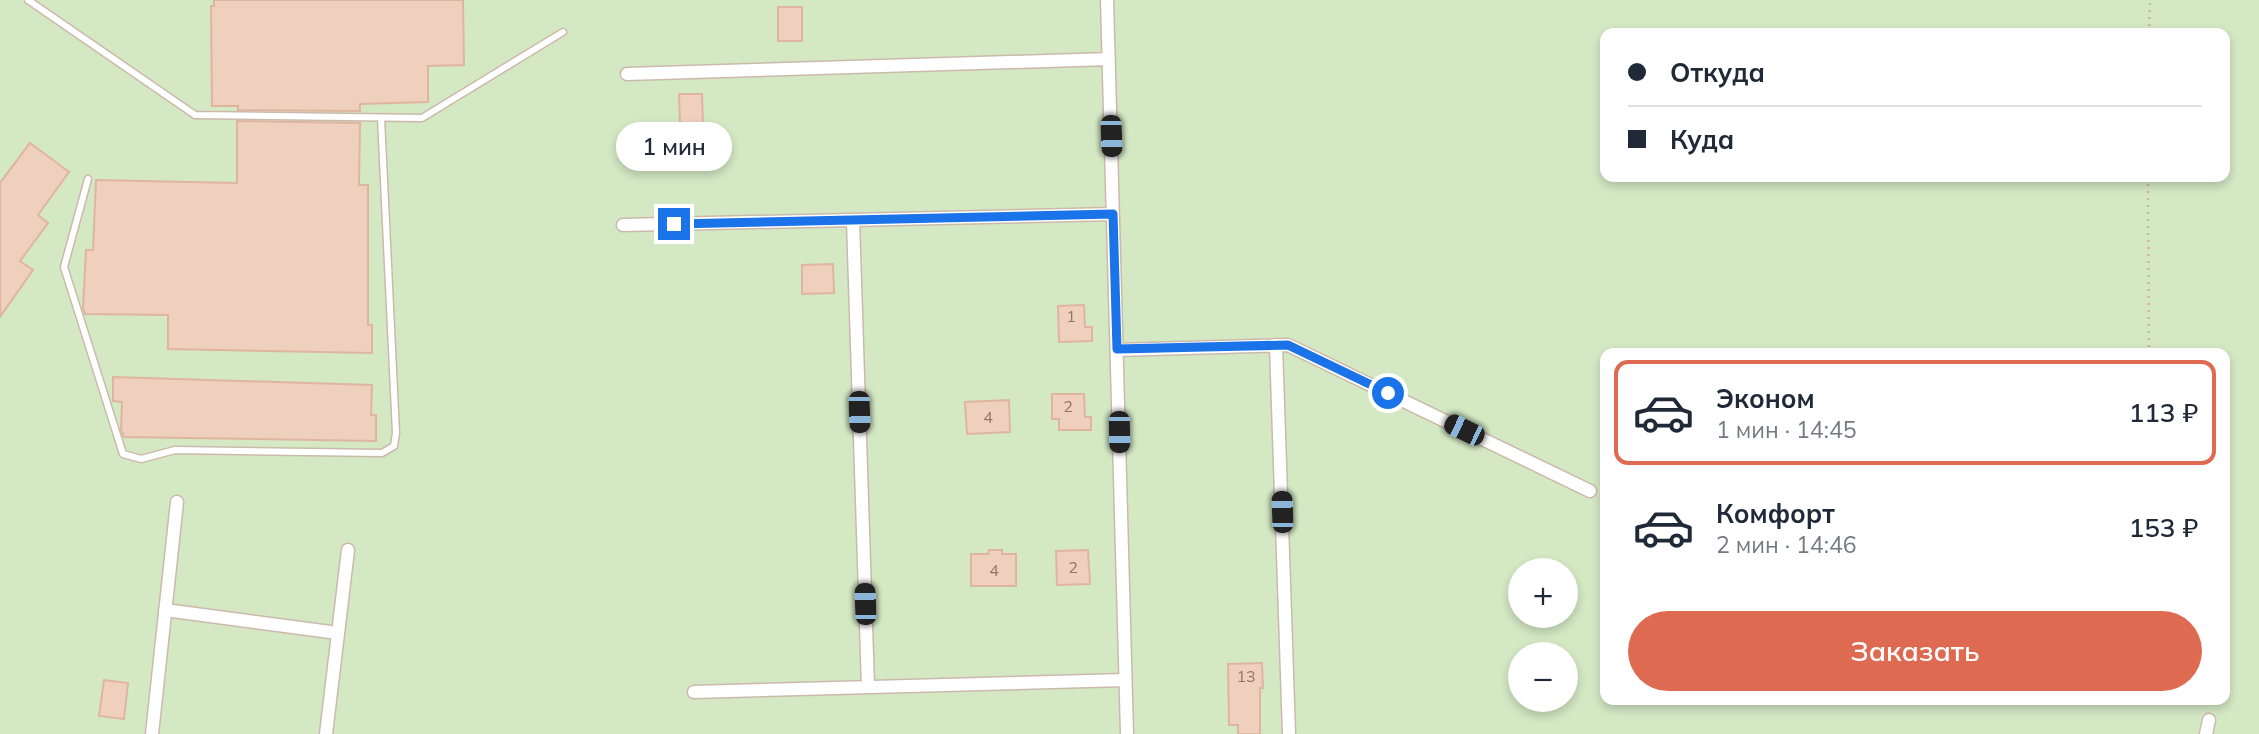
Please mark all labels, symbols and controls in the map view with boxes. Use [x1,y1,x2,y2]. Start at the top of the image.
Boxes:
text: Откуда [1670,56,1765,89]
car [1100,115,1123,157]
callout: 1 мин [616,122,732,172]
text: Куда [1670,123,1734,156]
text: 1 мин [642,132,706,161]
route end [658,208,690,240]
house number: 1 [1066,306,1076,326]
route start [1372,377,1404,409]
icon: car [1632,381,1695,444]
text: Эконом [1716,382,1815,415]
car [848,391,871,433]
house number: 2 [1063,396,1073,416]
text: 113 ₽ [2129,396,2198,429]
house number: 4 [983,407,993,427]
car [1109,411,1130,453]
car [1441,411,1488,449]
text: 1 мин · 14:45 [1716,415,1856,444]
car [1271,491,1294,533]
icon: car [1632,496,1695,559]
text: Комфорт [1716,497,1835,530]
text: 153 ₽ [2129,511,2198,544]
text: 2 мин · 14:46 [1716,530,1856,559]
house number: 2 [1068,557,1078,577]
map controls [1508,558,1578,712]
button: + [1508,558,1578,628]
house number: 4 [989,560,999,580]
car [854,583,877,625]
button: Заказать [1628,611,2202,691]
button: − [1508,642,1578,712]
house number: 13 [1236,666,1256,686]

